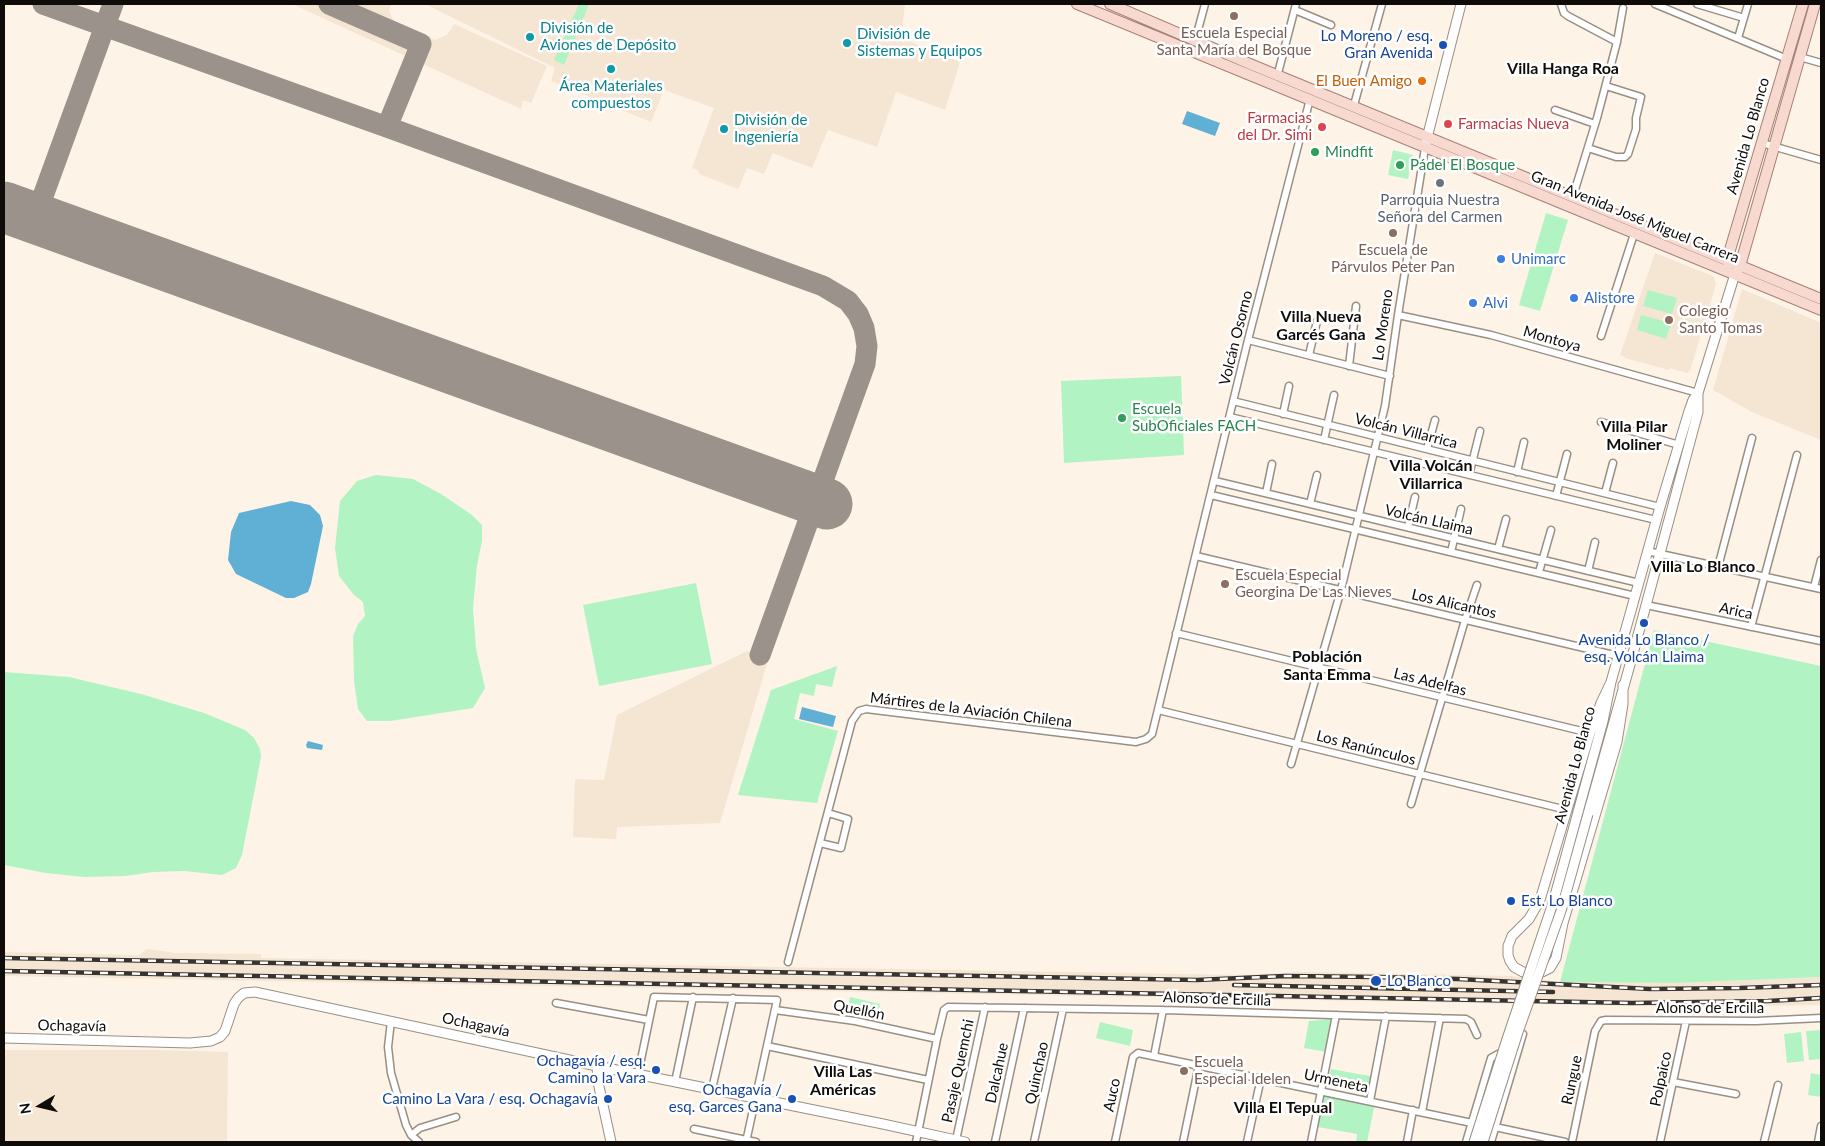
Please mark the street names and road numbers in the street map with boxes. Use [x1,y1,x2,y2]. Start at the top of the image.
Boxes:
street label: Avenida Lo Blanco [1723,76,1773,196]
street label: Gran Avenida José Miguel Carrera [1528,167,1742,267]
street label: Lo Moreno [1369,288,1397,362]
street label: Volcán Osorno [1216,289,1256,387]
street label: Montoya [1521,322,1583,356]
street label: Volcán Villarrica [1353,410,1459,452]
street label: Volcán Llaima [1383,501,1475,539]
street label: Los Alicantos [1410,586,1498,622]
street label: Arica [1718,599,1754,623]
street label: Las Adelfas [1392,664,1468,700]
street label: Mártires de la Aviación Chilena [869,689,1073,731]
street label: Avenida Lo Blanco [1551,704,1599,826]
street label: Los Ranúnculos [1314,727,1418,769]
street label: Alonso de Ercilla [1162,988,1272,1010]
street label: Quellón [832,996,886,1024]
street label: Alonso de Ercilla [1656,999,1764,1017]
street label: Ochagavía [440,1009,512,1041]
street label: Ochagavía [37,1016,107,1036]
street label: Pasaje Quemchi [938,1018,978,1124]
street label: Quinchao [1022,1040,1052,1106]
street label: Dalcahue [982,1041,1012,1105]
street label: Polpaico [1646,1050,1676,1108]
street label: Rungue [1558,1054,1586,1106]
street label: Urmeneta [1302,1065,1370,1097]
street label: Auco [1100,1077,1124,1113]

